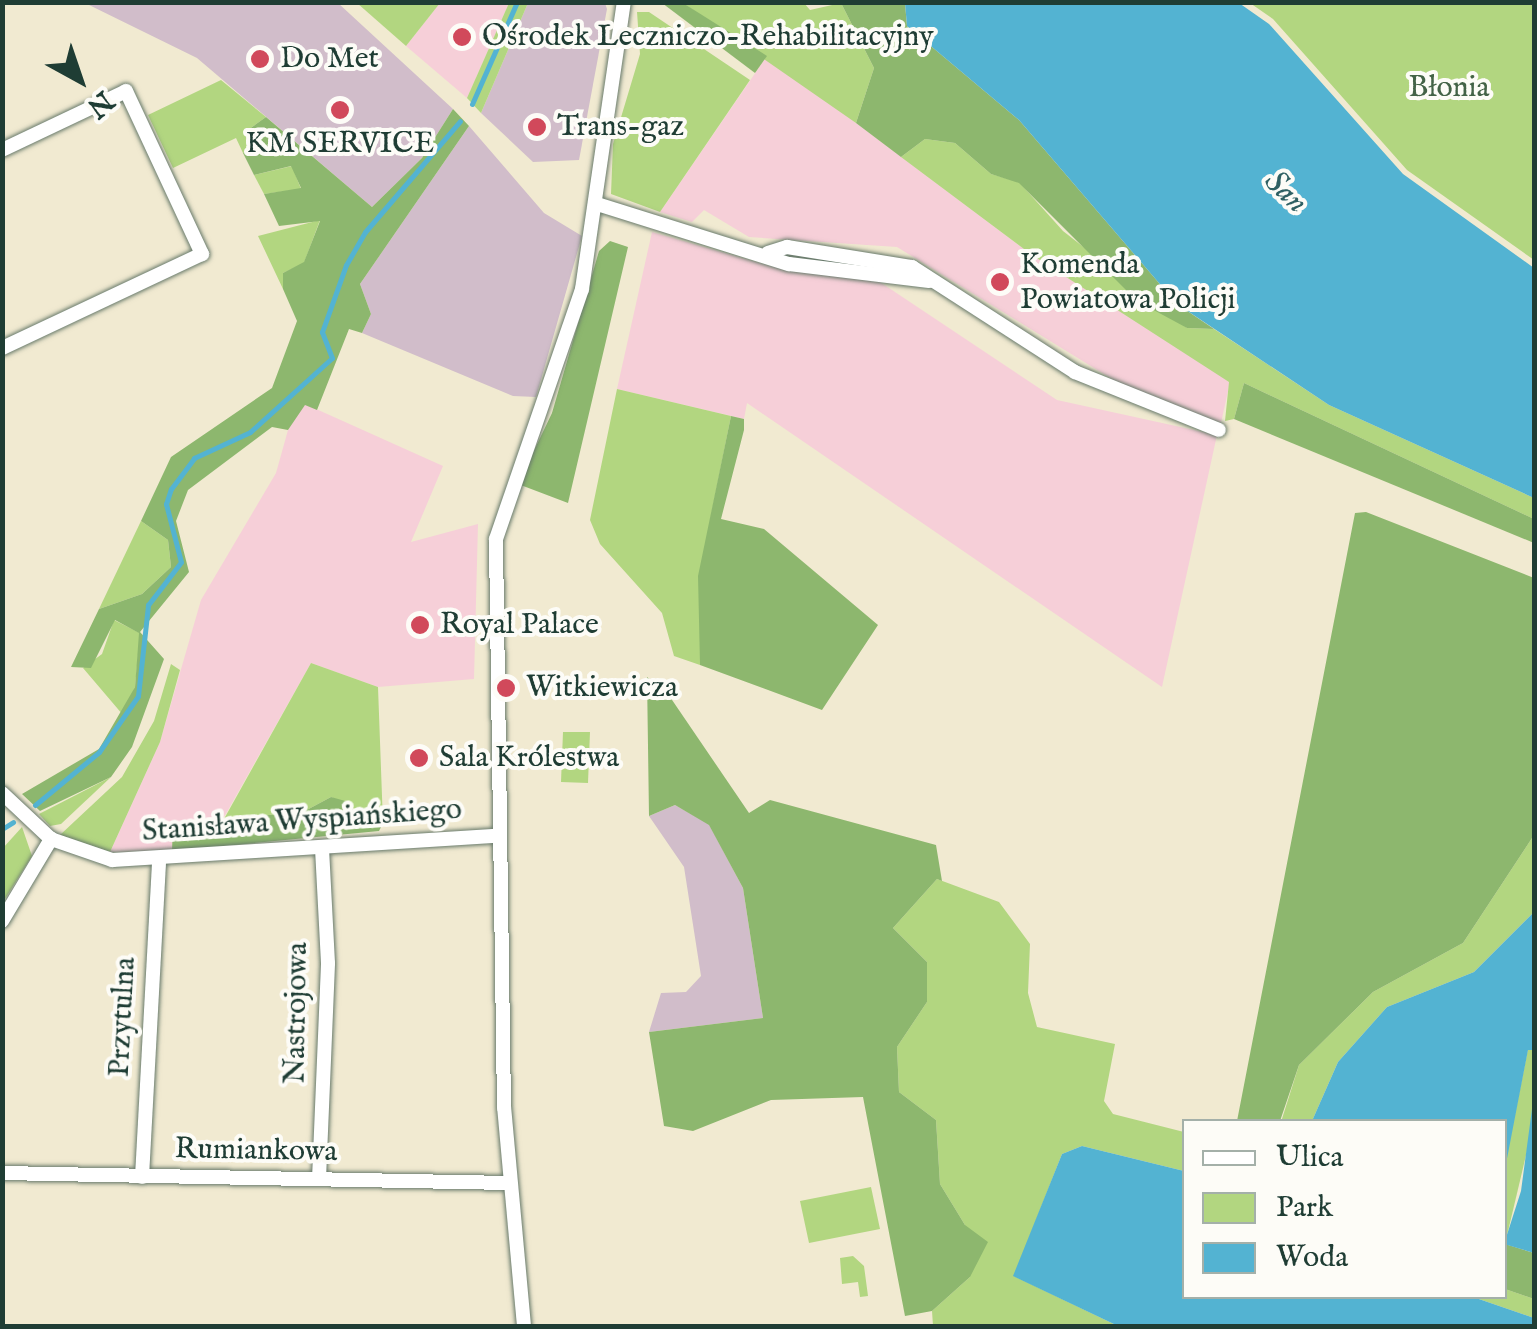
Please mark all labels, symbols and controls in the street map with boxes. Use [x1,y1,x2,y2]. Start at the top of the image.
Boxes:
place label: Ośrodek Leczniczo-Rehabilitacyjny [482,19,934,55]
marker: Ośrodek Leczniczo-Rehabilitacyjny [451,26,473,48]
north arrow [30,30,130,130]
place label: Do Met [280,41,379,77]
marker: Do Met [249,48,271,70]
park label: Błonia [1409,70,1489,106]
text: N [79,82,120,125]
marker: KM SERVICE [329,99,351,121]
place label: Trans-gaz [557,109,684,145]
marker: Trans-gaz [526,116,548,138]
place label: KM SERVICE [246,126,434,162]
water label: San [1255,163,1315,223]
place label: Komenda Powiatowa Policji [1020,247,1236,318]
marker: Komenda Powiatowa Policji [989,271,1011,293]
place label: Royal Palace [440,607,599,643]
marker: Royal Palace [409,614,431,636]
place label: Witkiewicza [526,670,678,706]
marker: Witkiewicza [495,677,517,699]
place label: Sala Królestwa [439,740,619,776]
marker: Sala Królestwa [408,747,430,769]
street label: Stanisława Wyspiańskiego [141,792,463,850]
street label: Nastrojowa [278,942,316,1084]
street label: Przytulna [102,956,144,1078]
legend [1182,1119,1507,1299]
street label: Rumiankowa [174,1132,338,1170]
text: Ulica [1276,1139,1344,1177]
text: Park [1276,1189,1333,1227]
text: Woda [1276,1239,1348,1277]

